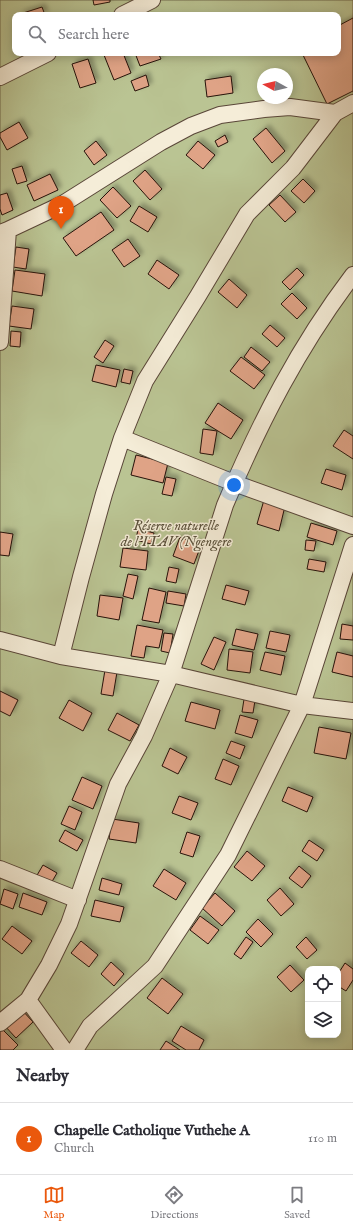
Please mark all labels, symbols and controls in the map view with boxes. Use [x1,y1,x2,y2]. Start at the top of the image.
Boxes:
search box [12,12,341,56]
icon: search [26,23,48,45]
text: Search here [58,25,129,44]
north arrow [257,68,293,104]
pin: 1 [48,196,74,229]
your location [224,475,244,495]
park label: Réserve naturelle de l'ITAV (Ngengere [120,517,232,552]
map controls [305,966,341,1038]
button: locate [305,966,341,1002]
button: layers [305,1002,341,1038]
text: Nearby [16,1066,69,1087]
text: Chapelle Catholique Vuthehe A [54,1121,250,1140]
text: 1 [27,1130,31,1147]
text: 110 m [308,1130,337,1147]
text: Church [54,1140,94,1157]
tab: Map [43,1184,65,1222]
tab: Directions [151,1184,198,1222]
tab: Saved [284,1184,310,1222]

